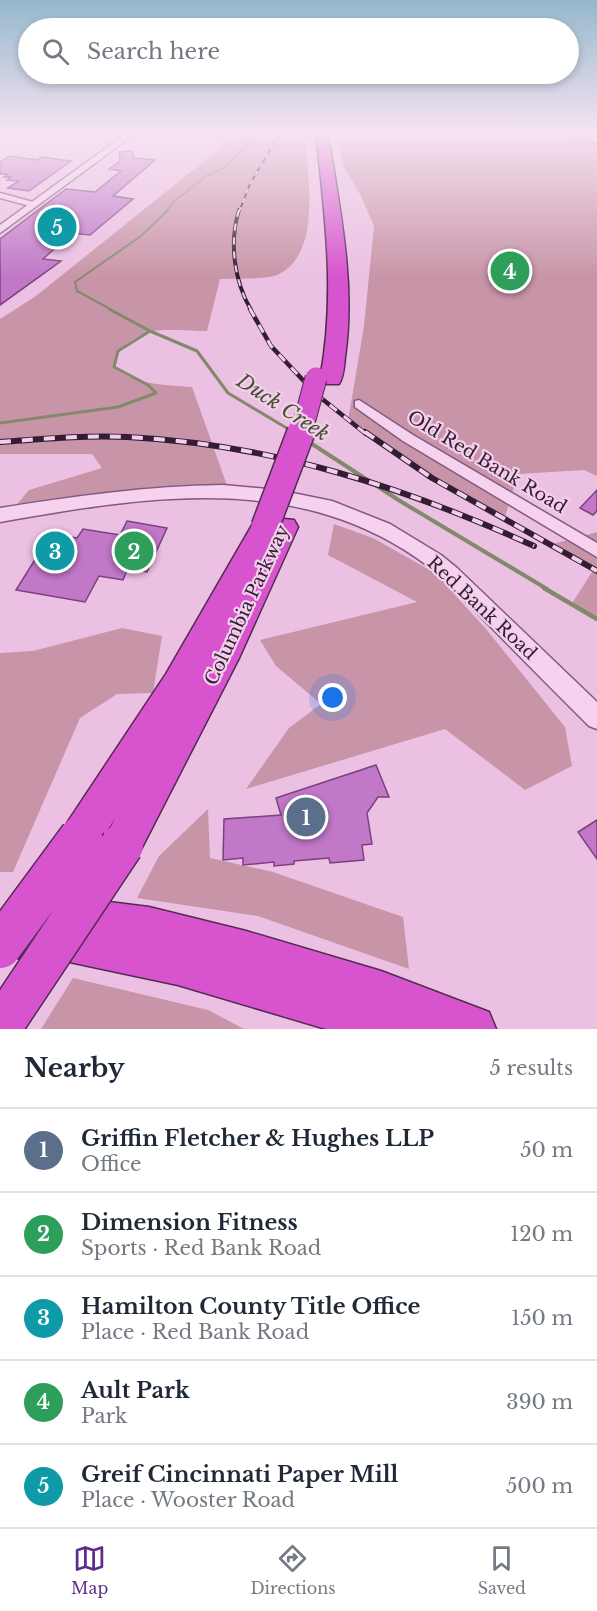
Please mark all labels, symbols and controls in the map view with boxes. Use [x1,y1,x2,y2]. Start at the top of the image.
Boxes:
search box [18,18,579,84]
icon: search [39,35,72,68]
text: Search here [87,38,220,65]
pin: 5 [38,204,76,250]
pin: 4 [490,248,530,294]
water label: Duck Creek [232,368,334,446]
street label: Old Red Bank Road [403,406,571,518]
street label: Columbia Parkway [200,521,294,689]
pin: 3 [36,528,74,574]
pin: 2 [114,528,154,574]
street label: Red Bank Road [423,552,541,664]
your location [318,683,347,712]
pin: 1 [286,794,326,840]
text: Nearby [24,1052,125,1084]
text: 5 results [490,1056,573,1080]
text: Griffin Fletcher & Hughes LLP [81,1125,434,1152]
text: 1 [39,1138,48,1162]
text: 50 m [520,1138,573,1162]
text: Office [81,1152,142,1176]
text: Dimension Fitness [81,1209,298,1236]
text: 2 [37,1222,50,1246]
text: 120 m [510,1222,573,1246]
text: Sports · Red Bank Road [81,1236,321,1260]
text: Hamilton County Title Office [81,1293,420,1320]
text: 3 [37,1306,50,1330]
text: 150 m [511,1306,573,1330]
text: Place · Red Bank Road [81,1320,309,1344]
text: Ault Park [81,1377,190,1404]
text: 4 [37,1390,50,1414]
text: 390 m [506,1390,573,1414]
text: Park [81,1404,127,1428]
text: Greif Cincinnati Paper Mill [81,1461,398,1488]
text: 5 [38,1474,49,1498]
text: 500 m [506,1474,573,1498]
text: Place · Wooster Road [81,1488,295,1512]
tab: Map [71,1542,108,1598]
tab: Directions [250,1542,335,1598]
tab: Saved [478,1542,526,1598]

